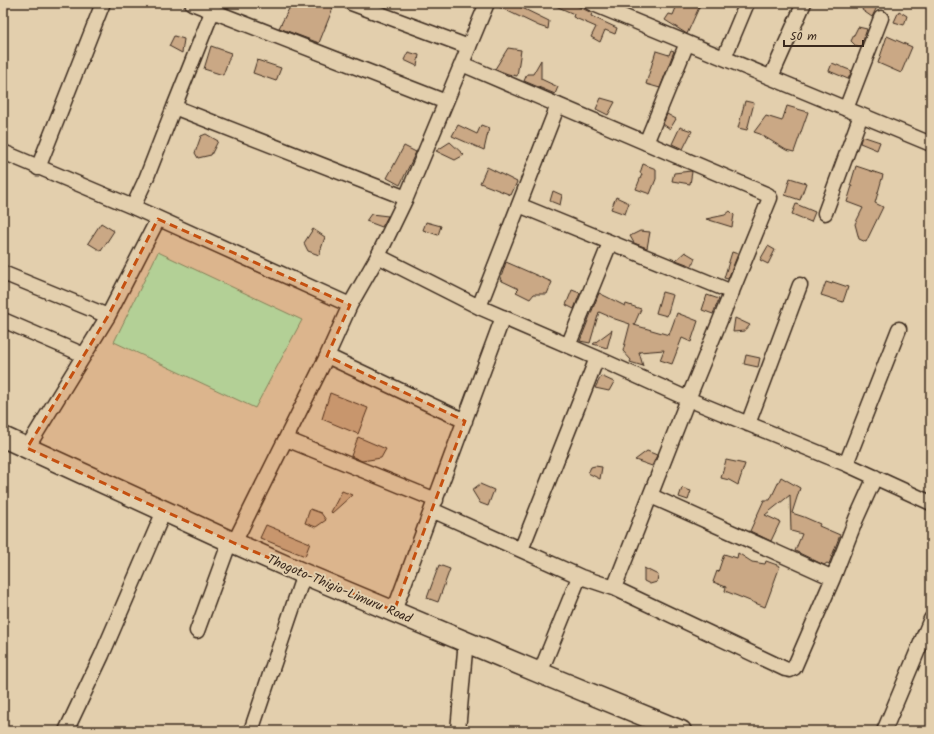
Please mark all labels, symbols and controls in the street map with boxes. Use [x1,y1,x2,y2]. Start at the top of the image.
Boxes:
scale bar [784,22,863,48]
text: 50 m [790,27,817,46]
street label: Thogoto-Thigio-Limuru Road [264,549,416,630]

